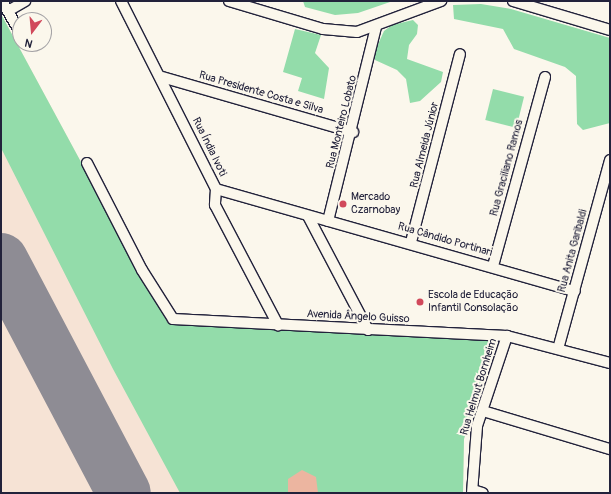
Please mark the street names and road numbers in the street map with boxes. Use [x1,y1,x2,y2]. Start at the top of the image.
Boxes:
street label: Rua Presidente Costa e Silva [197,69,325,117]
street label: Rua Monteiro Lobato [324,74,360,170]
street label: Rua Almeida Júnior [408,101,442,189]
street label: Rua Índia Ivoti [189,115,229,179]
street label: Rua Graciliano Ramos [488,118,526,218]
street label: Rua Anita Garibaldi [556,208,590,294]
street label: Rua Cândido Portinari [396,220,494,260]
street label: Avenida Ângelo Guisso [306,308,410,326]
street label: Rua Helmut Bornheim [458,337,500,437]

